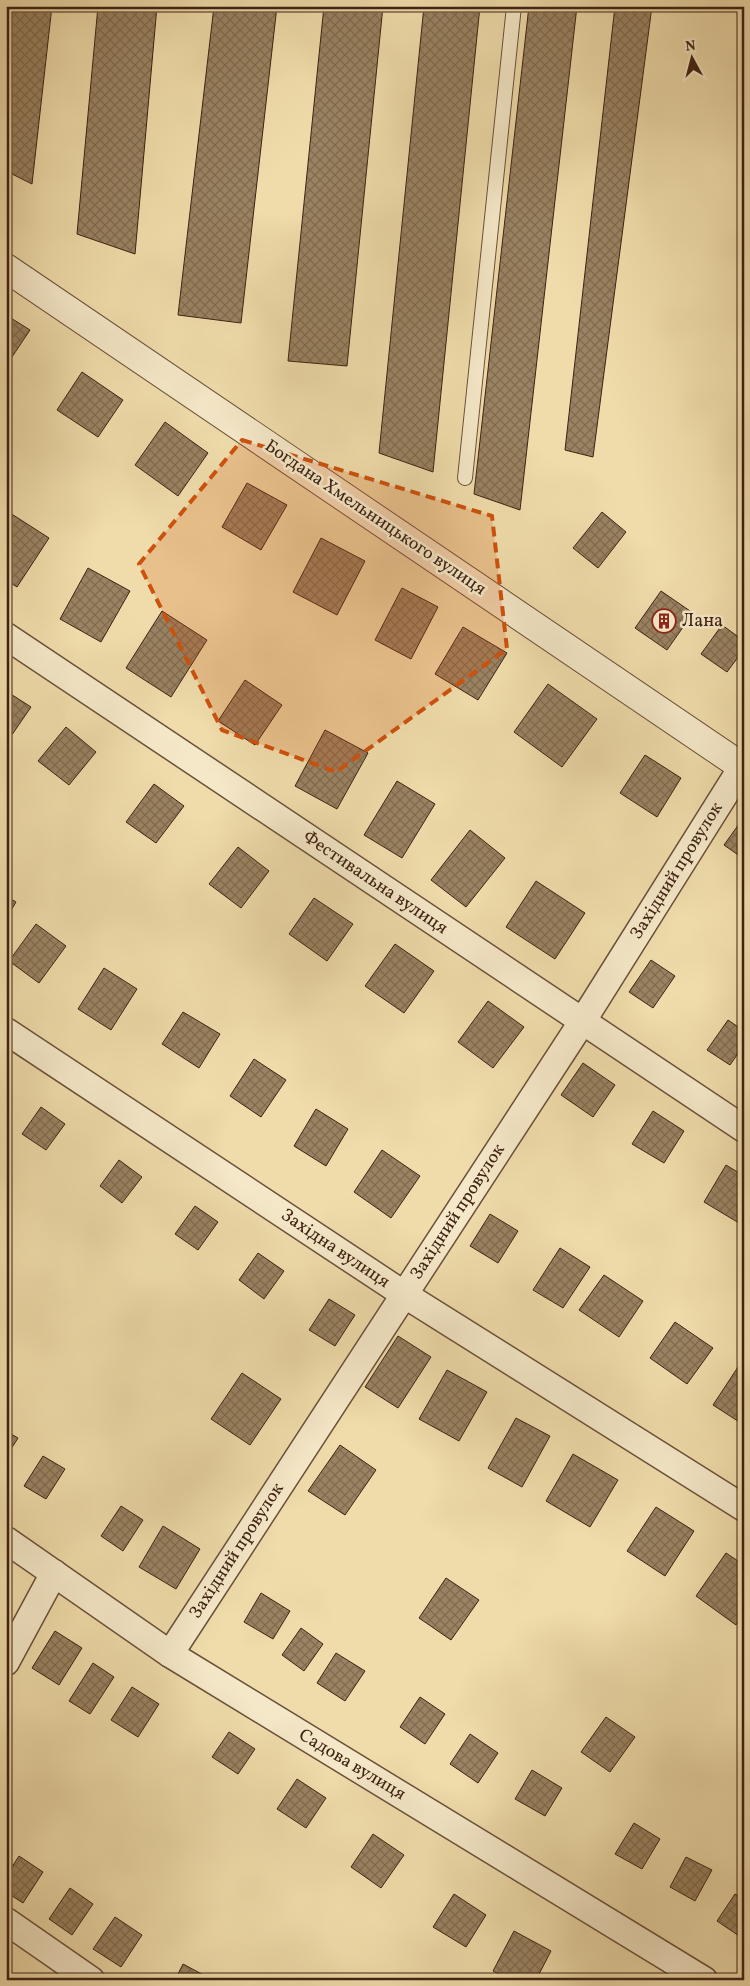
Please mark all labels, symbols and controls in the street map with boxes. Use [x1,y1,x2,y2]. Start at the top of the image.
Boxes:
north arrow [668,32,718,82]
text: N [684,37,697,57]
street label: Богдана Хмельницького вулиця [259,434,491,602]
building icon: Лана [651,608,677,634]
place label: Лана [682,609,723,634]
street label: Західний провулок [625,797,730,944]
street label: Фестивальна вулиця [297,825,453,941]
street label: Західний провулок [405,1139,512,1285]
street label: Західна вулиця [276,1203,394,1295]
street label: Західний провулок [184,1478,291,1624]
street label: Садова вулиця [294,1723,410,1807]

